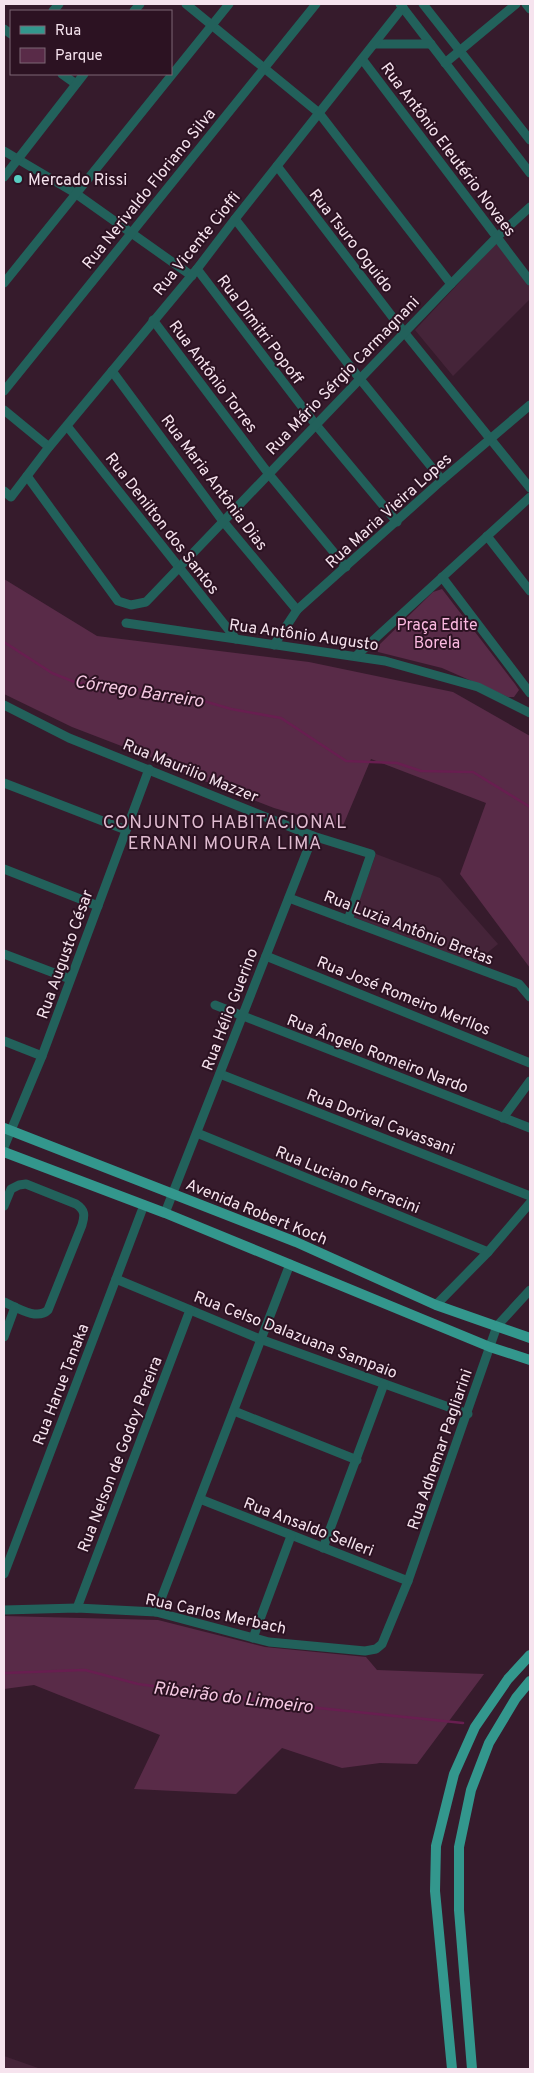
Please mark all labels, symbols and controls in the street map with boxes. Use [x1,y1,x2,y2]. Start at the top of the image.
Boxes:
legend [10,10,172,75]
text: Rua [55,22,81,41]
text: Parque [55,47,103,66]
street label: Rua Antônio Eleutério Novaes [375,59,519,241]
street label: Rua Nerivaldo Floriano Silva [78,105,221,274]
place label: Mercado Rissi [28,171,127,191]
marker: Mercado Rissi [12,173,24,185]
street label: Rua Tsuro Oguido [304,186,397,297]
street label: Rua Vicente Cioffi [150,188,245,300]
street label: Rua Dimitri Popoff [212,272,307,389]
street label: Rua Mário Sérgio Carmagnani [262,293,424,460]
street label: Rua Antônio Torres [164,317,261,437]
street label: Rua Maria Antônia Dias [156,411,271,555]
street label: Rua Denilton dos Santos [100,449,223,599]
street label: Rua Maria Vieira Lopes [322,450,456,573]
street label: Rua Antônio Augusto [228,616,380,656]
park label: Praça Edite Borela [396,616,478,654]
water label: Córrego Barreiro [73,671,205,714]
street label: Rua Maurilio Mazzer [119,736,261,808]
district label: CONJUNTO HABITACIONAL ERNANI MOURA LIMA [103,812,347,856]
street label: Rua Augusto César [33,887,99,1022]
street label: Rua Luzia Antônio Bretas [321,887,496,971]
street label: Rua Hélio Guerino [198,946,263,1074]
street label: Rua José Romeiro Merllos [314,953,493,1041]
street label: Rua Ângelo Romeiro Nardo [284,1009,472,1099]
street label: Rua Dorival Cavassani [303,1085,457,1160]
street label: Rua Luciano Ferracini [272,1143,423,1219]
street label: Avenida Robert Koch [183,1175,330,1250]
street label: Rua Celso Dalazuana Sampaio [191,1288,400,1384]
street label: Rua Harue Tanaka [29,1321,94,1448]
street label: Rua Nelson de Godoy Pereira [74,1354,168,1555]
street label: Rua Adhemar Pagliarini [404,1367,478,1533]
street label: Rua Ansaldo Selleri [240,1494,376,1562]
street label: Rua Carlos Merbach [143,1590,288,1640]
water label: Ribeirão do Limoeiro [152,1677,314,1720]

